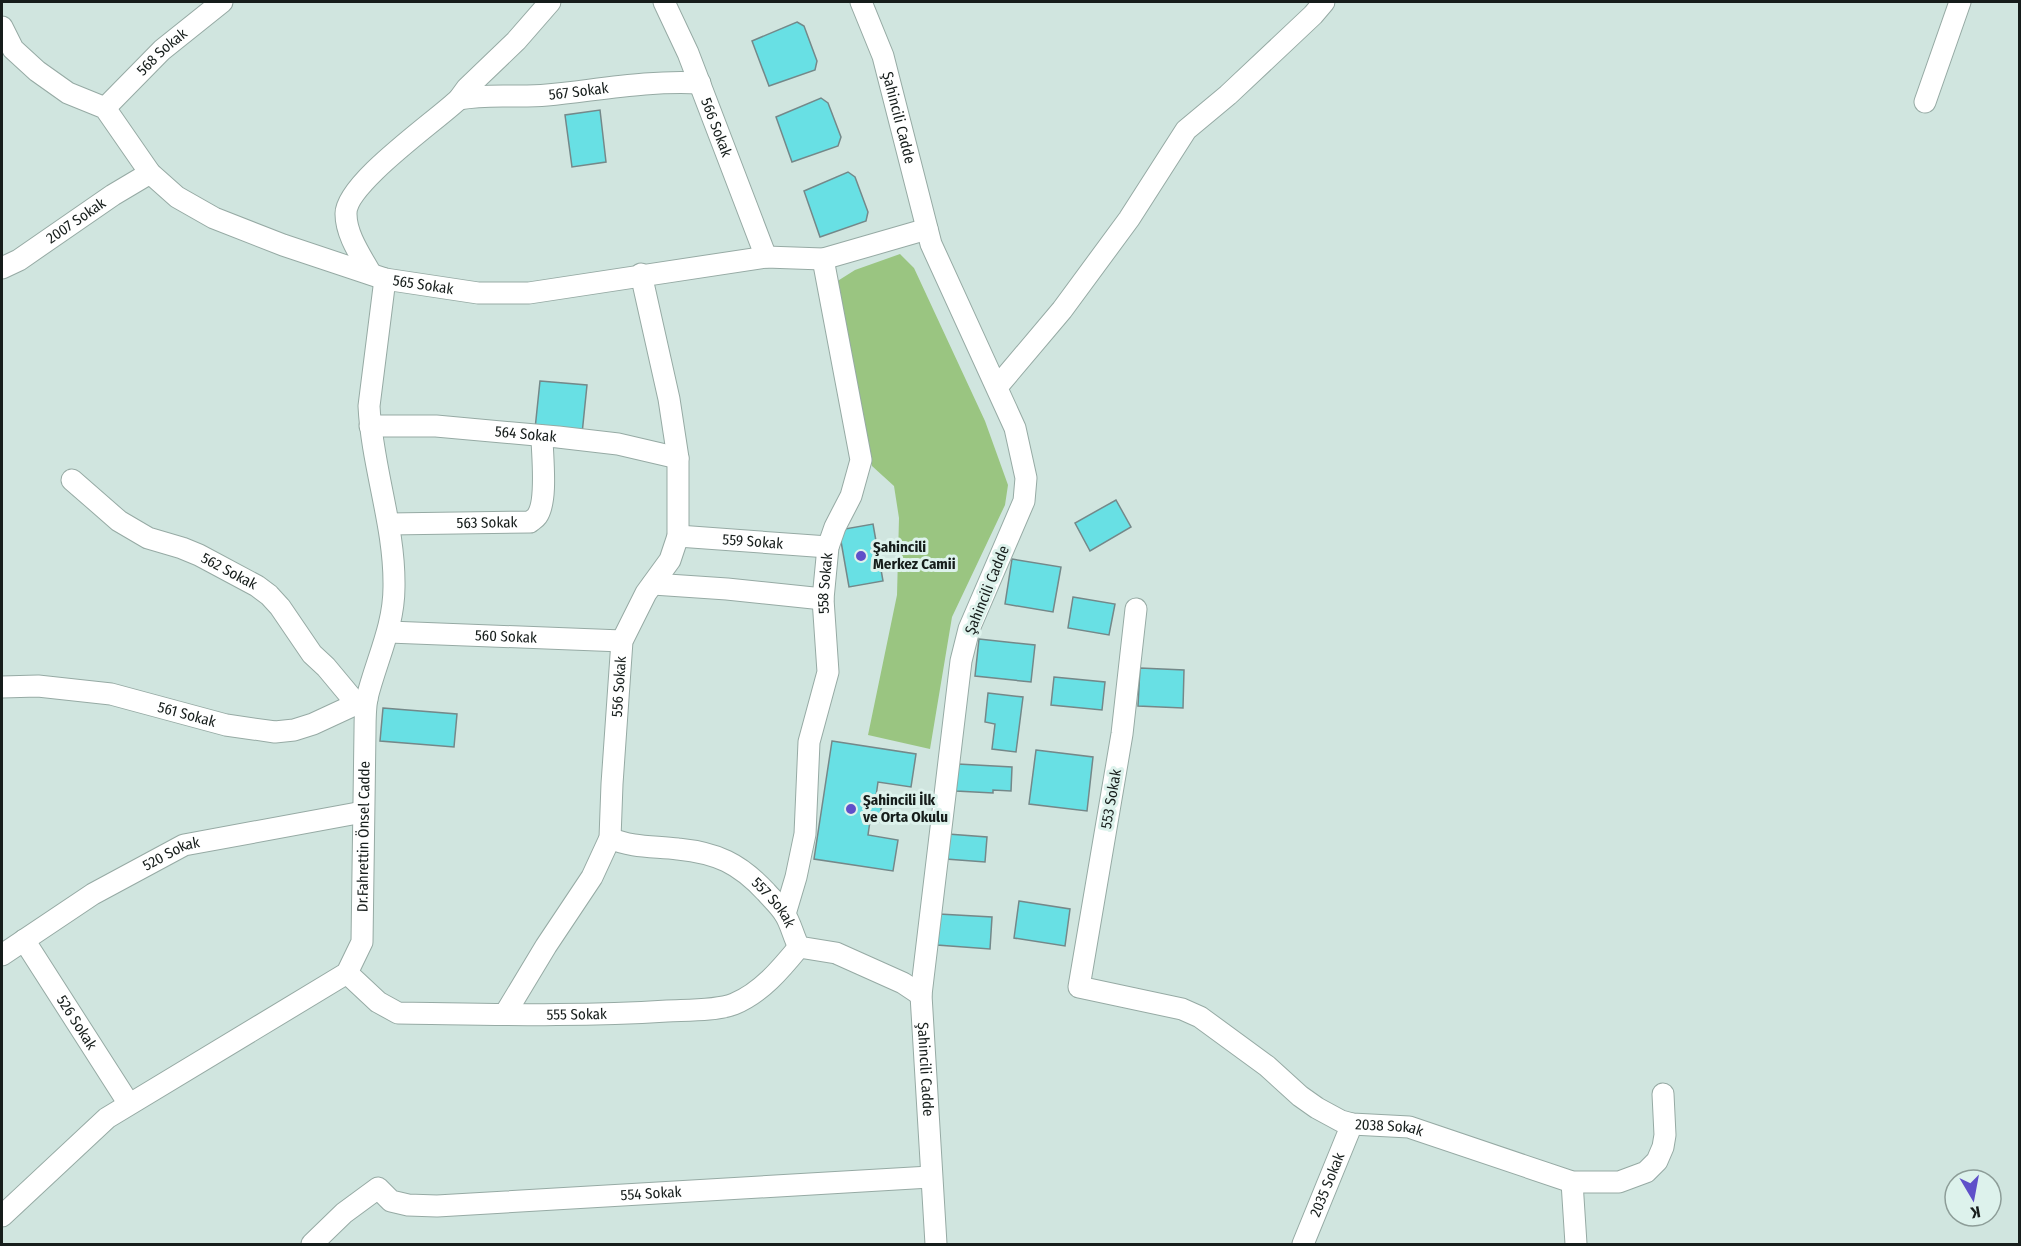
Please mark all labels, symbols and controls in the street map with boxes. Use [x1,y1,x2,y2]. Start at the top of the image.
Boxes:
street label: 568 Sokak [133,24,191,79]
street label: Şahincili Cadde [878,70,919,166]
street label: 567 Sokak [548,79,610,104]
street label: 566 Sokak [697,95,736,159]
street label: 2007 Sokak [43,194,109,247]
street label: 565 Sokak [392,271,455,298]
street label: 564 Sokak [494,422,557,446]
street label: 563 Sokak [456,513,518,532]
street label: 559 Sokak [722,530,784,553]
place label: Şahincili Merkez Camii [873,538,956,573]
street label: Şahincili Cadde [961,543,1013,637]
street label: 562 Sokak [198,549,260,593]
marker: Şahincili Merkez Camii [854,549,868,563]
street label: 558 Sokak [814,552,836,615]
street label: 560 Sokak [475,626,537,647]
street label: 556 Sokak [608,655,630,718]
street label: 561 Sokak [156,698,218,731]
street label: Dr.Fahrettin Önsel Cadde [353,761,374,912]
street label: 553 Sokak [1097,768,1125,830]
place label: Şahincili İlk ve Orta Okulu [862,791,948,826]
marker: Şahincili İlk ve Orta Okulu [844,802,858,816]
street label: 520 Sokak [140,833,201,875]
street label: 557 Sokak [748,874,799,930]
street label: 526 Sokak [53,992,101,1053]
street label: 555 Sokak [546,1005,607,1024]
street label: Şahincili Cadde [914,1022,937,1117]
street label: 2038 Sokak [1355,1115,1426,1140]
street label: 2035 Sokak [1306,1150,1348,1220]
north arrow [1943,1168,2003,1228]
street label: 554 Sokak [620,1183,682,1204]
text: K [1969,1202,1982,1223]

